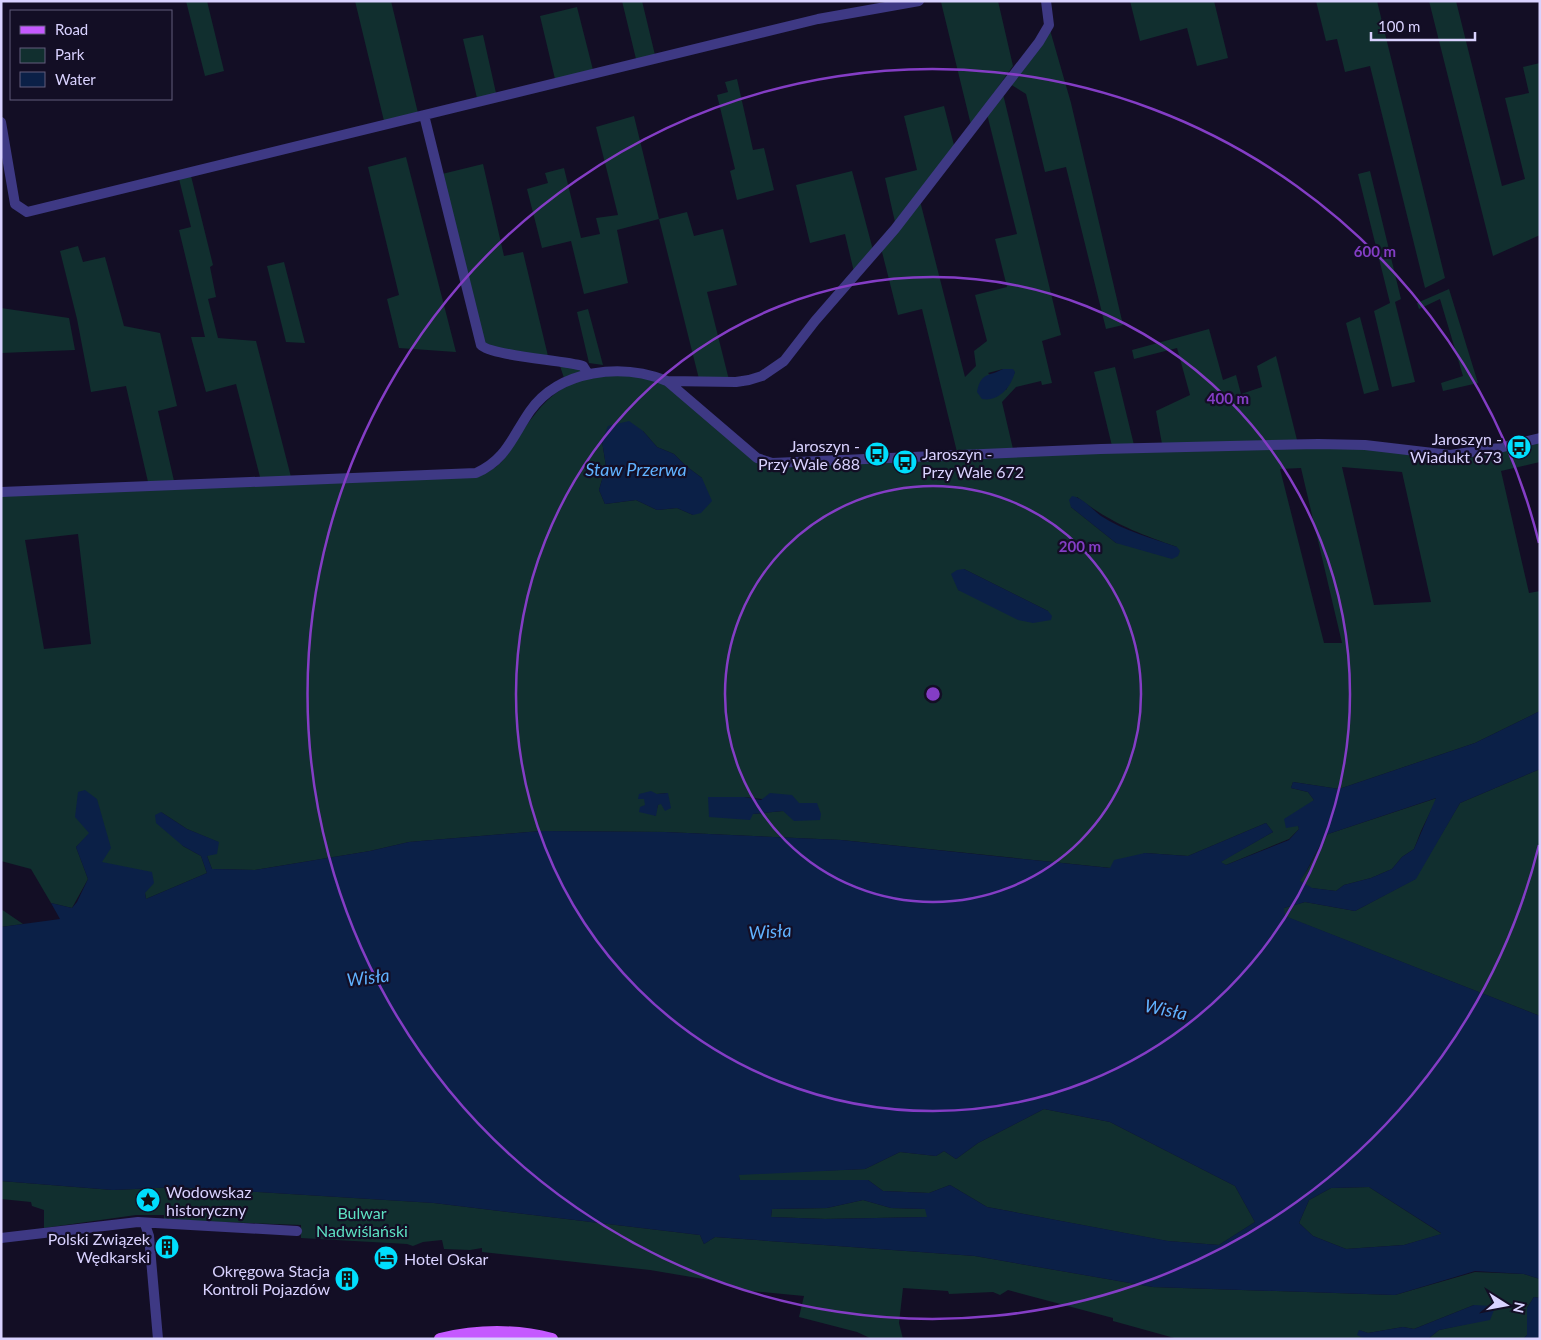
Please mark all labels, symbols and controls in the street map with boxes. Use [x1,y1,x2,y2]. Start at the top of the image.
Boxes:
legend [10,10,172,100]
scale bar [1371,10,1475,42]
text: 100 m [1378,17,1420,35]
text: Road [55,20,88,38]
text: Park [55,45,85,63]
text: Water [55,70,96,88]
text: 600 m [1354,242,1396,260]
text: 400 m [1207,389,1249,407]
place label: Jaroszyn - Wiadukt 673 [1410,429,1502,466]
bus stop icon: Jaroszyn - Wiadukt 673 [1506,434,1532,460]
place label: Jaroszyn - Przy Wale 688 [758,436,860,473]
bus stop icon: Jaroszyn - Przy Wale 688 [864,441,890,467]
place label: Jaroszyn - Przy Wale 672 [922,444,1024,481]
bus stop icon: Jaroszyn - Przy Wale 672 [892,449,918,475]
water label: Staw Przerwa [585,458,687,480]
text: 200 m [1059,537,1101,555]
centre of rings [924,685,942,703]
water label: Wisła [748,919,792,943]
water label: Wisła [345,963,391,991]
water label: Wisła [1143,994,1189,1024]
place label: Wodowskaz historyczny [166,1182,251,1219]
place icon: Wodowskaz historyczny [135,1187,161,1213]
park label: Bulwar Nadwiślański [316,1203,408,1240]
place label: Polski Związek Wędkarski [48,1229,151,1266]
building icon: Polski Związek Wędkarski [154,1234,180,1260]
hotel icon: Hotel Oskar [373,1245,399,1271]
place label: Hotel Oskar [404,1249,489,1268]
place label: Okręgowa Stacja Kontroli Pojazdów [202,1261,330,1298]
building icon: Okręgowa Stacja Kontroli Pojazdów [334,1266,360,1292]
north arrow [1481,1280,1531,1330]
text: N [1510,1301,1529,1314]

